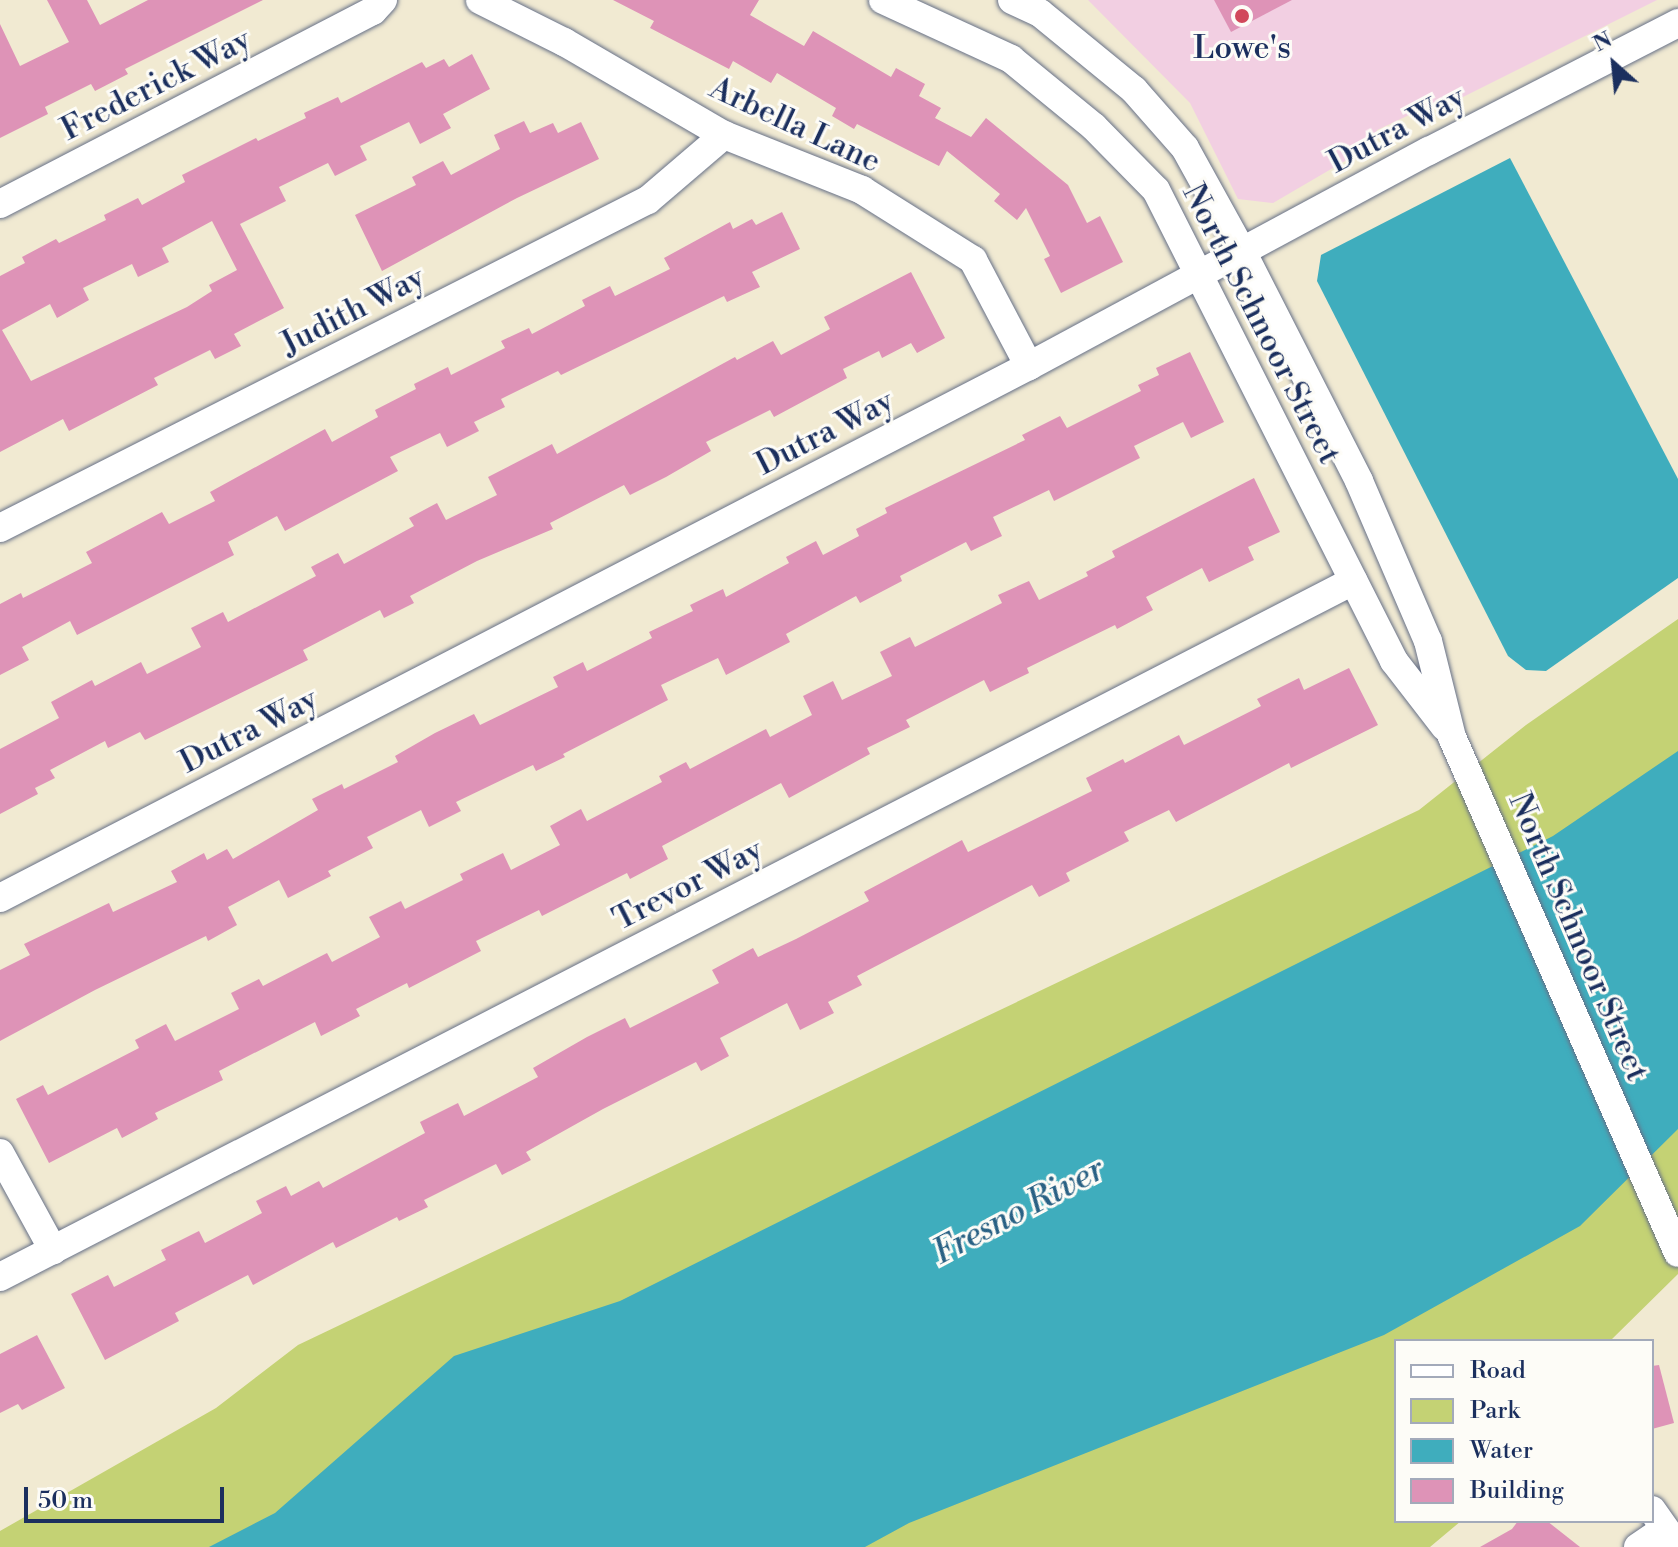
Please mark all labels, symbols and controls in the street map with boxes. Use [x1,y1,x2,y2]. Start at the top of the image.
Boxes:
marker: Lowe's [1233,7,1251,25]
street label: Frederick Way [55,21,257,149]
north arrow [1574,24,1654,104]
text: N [1589,26,1617,58]
place label: Lowe's [1193,29,1291,67]
street label: Arbella Lane [703,69,887,181]
street label: Dutra Way [1322,78,1472,182]
street label: North Schnoor Street [1174,178,1348,470]
street label: Judith Way [275,258,431,364]
street label: Dutra Way [750,382,900,484]
street label: Dutra Way [174,680,324,782]
street label: North Schnoor Street [1500,787,1656,1087]
street label: Trevor Way [607,831,769,939]
water label: Fresno River [926,1150,1112,1274]
legend [1394,1339,1654,1523]
text: Road [1470,1356,1526,1386]
text: Park [1470,1396,1520,1426]
text: Water [1470,1436,1533,1466]
scale bar [28,1471,228,1521]
text: Building [1470,1476,1564,1506]
text: 50 m [38,1486,93,1516]

